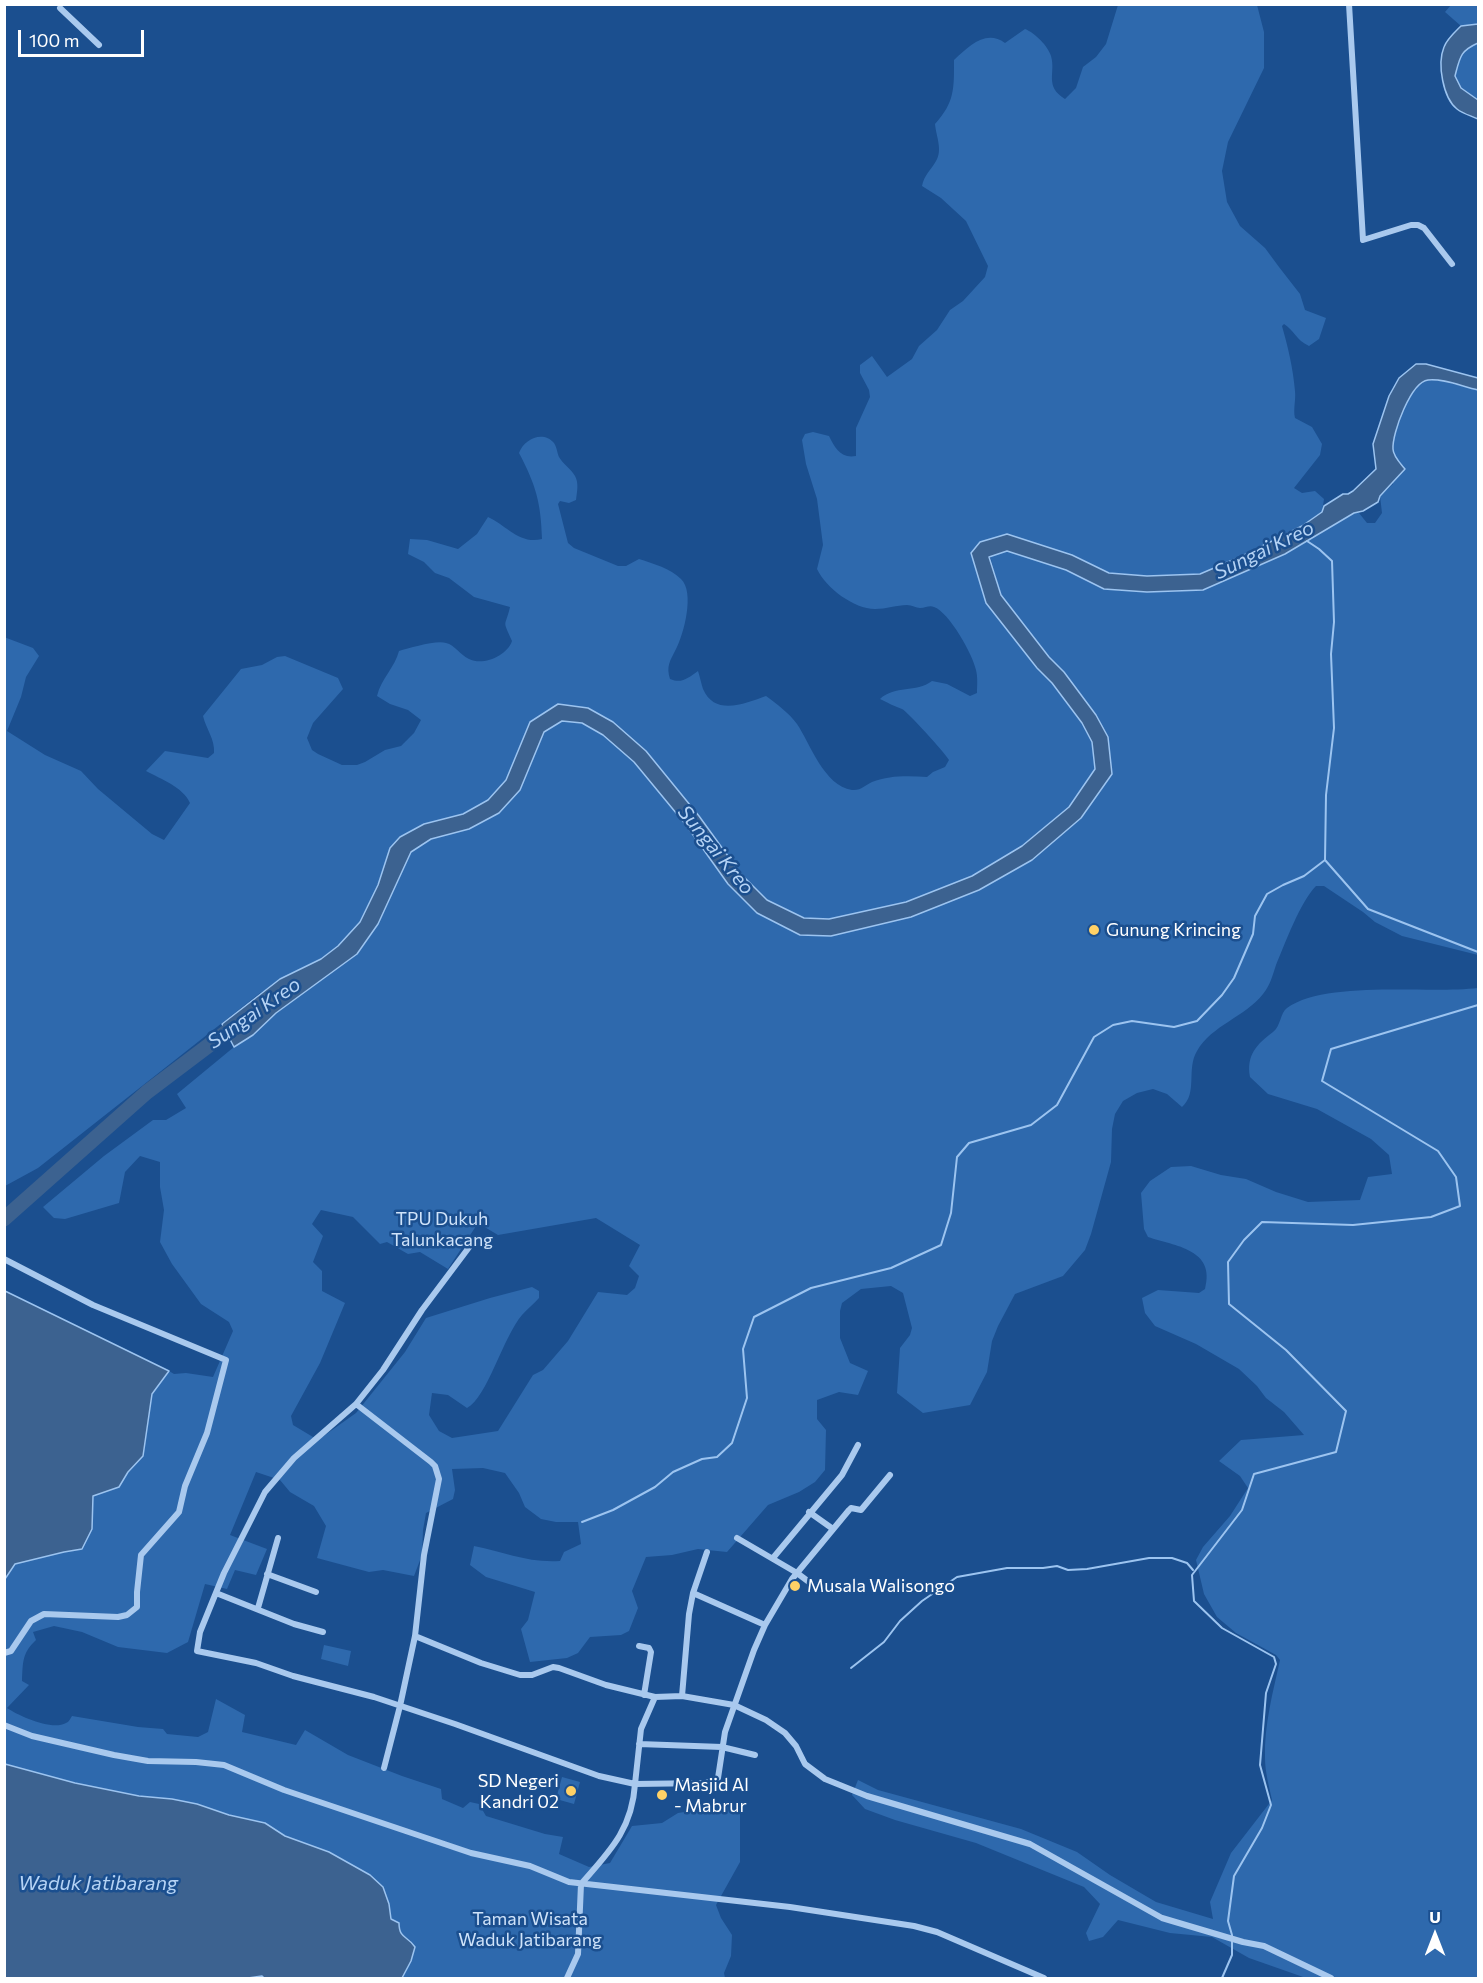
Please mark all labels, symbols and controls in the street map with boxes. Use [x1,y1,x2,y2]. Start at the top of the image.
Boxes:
scale bar [21,18,147,56]
text: 100 m [29,29,79,51]
water label: Sungai Kreo [1210,516,1318,584]
water label: Sungai Kreo [673,800,759,900]
place label: Gunung Krincing [1106,919,1241,941]
marker: Gunung Krincing [1087,923,1101,937]
water label: Sungai Kreo [203,972,305,1054]
park label: TPU Dukuh Talunkacang [391,1208,493,1250]
place label: Musala Walisongo [807,1575,955,1597]
marker: Musala Walisongo [788,1579,802,1593]
place label: SD Negeri Kandri 02 [478,1770,559,1812]
place label: Masjid Al - Mabrur [674,1774,749,1816]
marker: SD Negeri Kandri 02 [564,1784,578,1798]
marker: Masjid Al - Mabrur [655,1788,669,1802]
water label: Waduk Jatibarang [18,1871,178,1895]
north arrow [1405,1905,1465,1965]
text: U [1429,1907,1441,1926]
park label: Taman Wisata Waduk Jatibarang [458,1908,602,1950]

